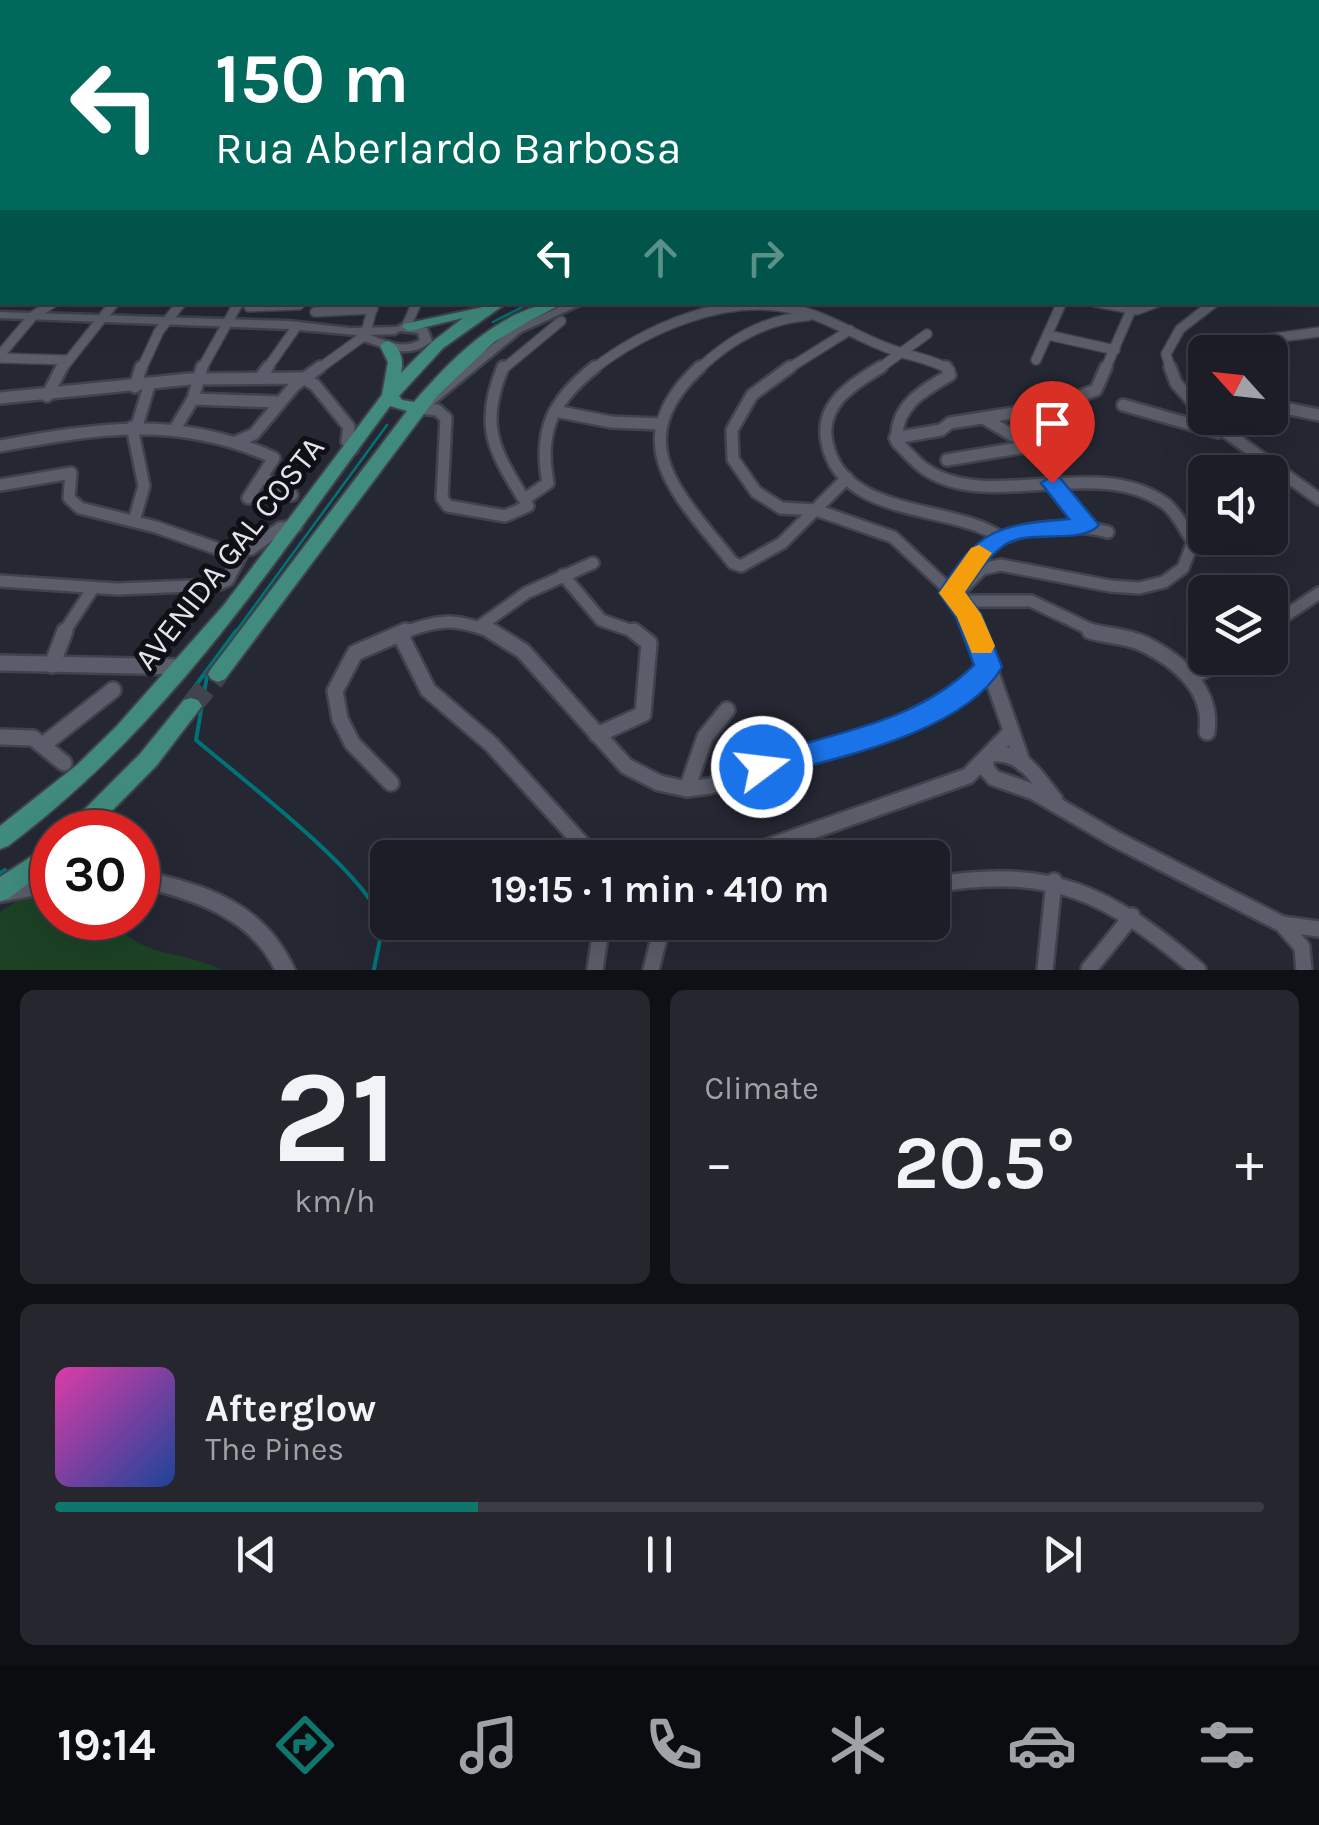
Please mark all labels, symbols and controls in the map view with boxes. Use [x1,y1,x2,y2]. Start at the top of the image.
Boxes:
text: 150 m [215,38,409,120]
icon: left [50,40,180,170]
text: Rua Aberlardo Barbosa [215,122,681,174]
icon: left [528,230,583,285]
icon: ahead [633,230,688,285]
icon: right [738,230,793,285]
north arrow [1188,335,1288,435]
map controls [1188,335,1288,675]
pin [1010,381,1095,484]
icon: arrive [1025,396,1080,451]
street label: AVENIDA GAL COSTA [127,429,332,677]
button: sound [1188,455,1288,555]
button: layers [1188,575,1288,675]
position arrow [710,715,814,819]
speed limit sign: 30 [30,810,160,940]
text: 19:15 · 1 min · 410 m [491,867,829,912]
text: 21 [272,1042,397,1194]
text: Climate [705,1070,819,1107]
text: 20.5° [893,1119,1075,1207]
text: − [705,1131,733,1195]
text: + [1235,1131,1264,1195]
text: km/h [294,1183,375,1220]
text: Afterglow [205,1386,376,1431]
text: The Pines [205,1431,344,1468]
icon: previous [229,1527,284,1582]
icon: pause [632,1527,687,1582]
icon: next [1035,1527,1090,1582]
icon: directions [270,1710,340,1780]
icon: music [454,1710,524,1780]
icon: phone [639,1710,709,1780]
icon: climate [823,1710,893,1780]
icon: car [1007,1710,1077,1780]
icon: filters [1192,1710,1262,1780]
text: 19:14 [57,1719,156,1771]

